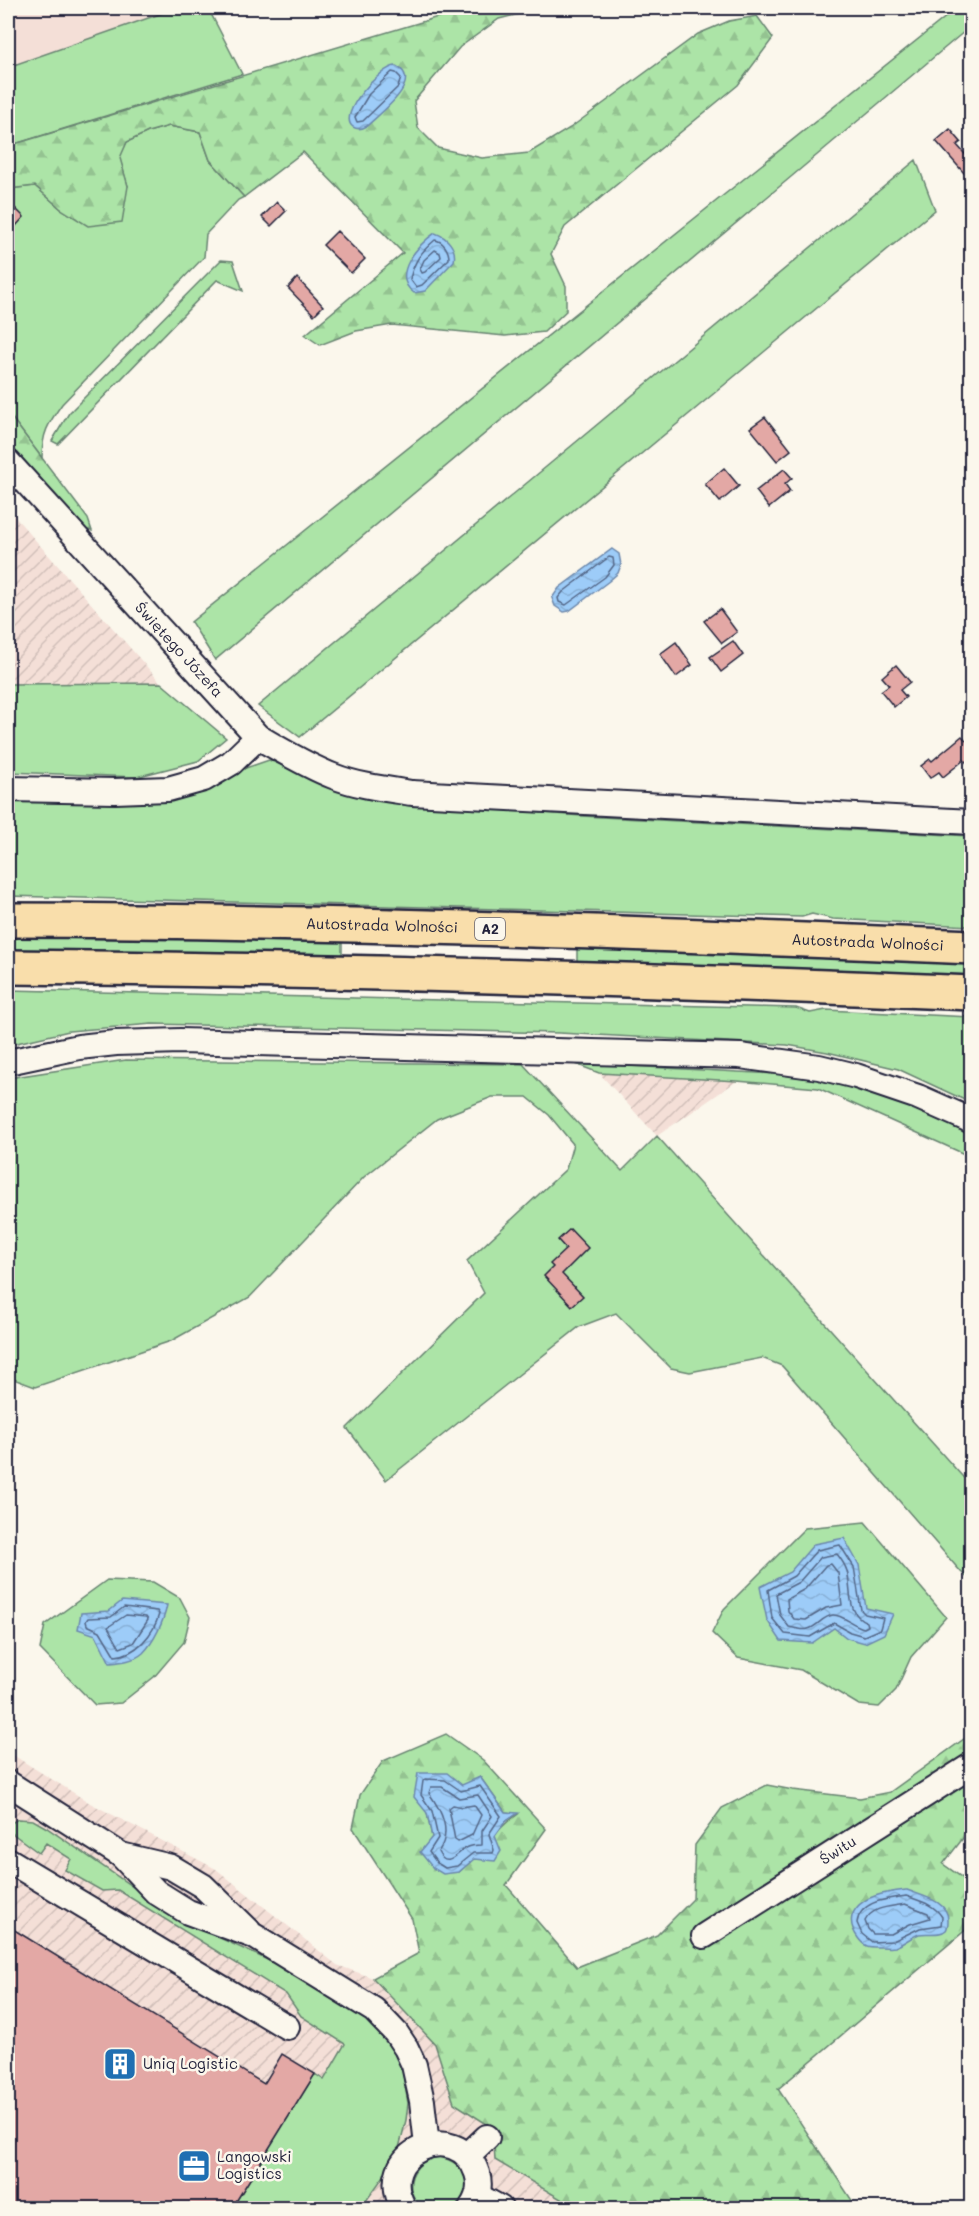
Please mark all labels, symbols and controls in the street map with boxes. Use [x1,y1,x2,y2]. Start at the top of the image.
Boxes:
street label: Świętego Józefa [131,597,228,701]
street label: Autostrada Wolności [306,913,458,937]
road number: A2 [475,918,505,940]
street label: Autostrada Wolności [791,928,944,955]
street label: Świtu [815,1831,860,1869]
building icon: Uniq Logistic [102,2046,138,2082]
place label: Uniq Logistic [143,2053,238,2073]
place label: Langowski Logistics [217,2146,292,2183]
office icon: Langowski Logistics [176,2148,212,2184]

